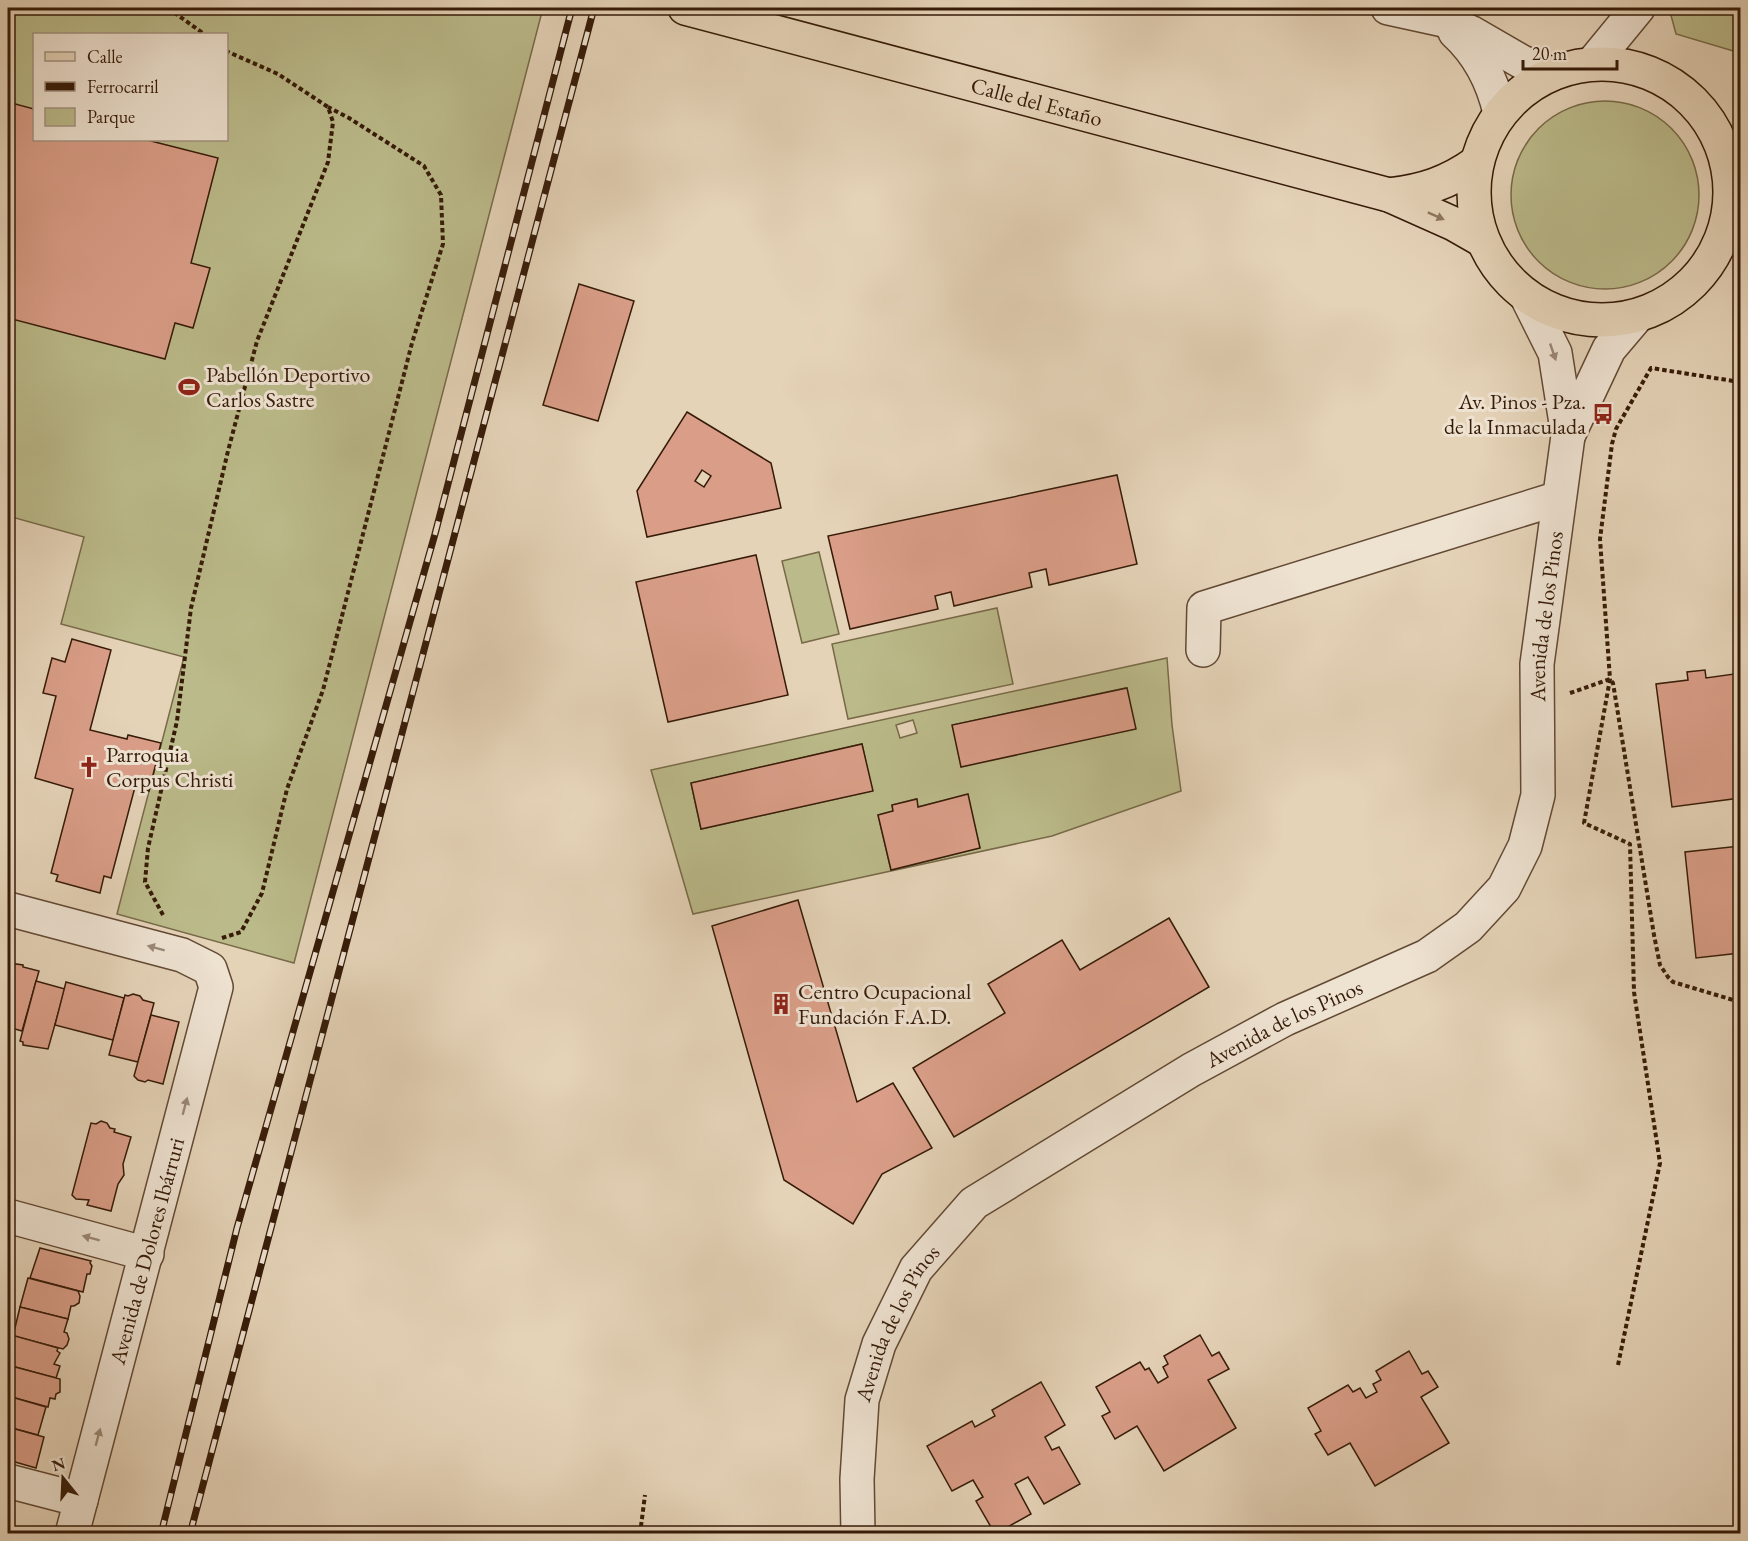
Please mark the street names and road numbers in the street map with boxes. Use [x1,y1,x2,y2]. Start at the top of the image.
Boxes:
street label: Calle del Estaño [968,70,1106,133]
street label: Avenida de los Pinos [1522,529,1569,703]
street label: Avenida de los Pinos [1199,972,1367,1074]
street label: Avenida de Dolores Ibárruri [102,1134,191,1369]
street label: Avenida de los Pinos [848,1238,946,1406]

